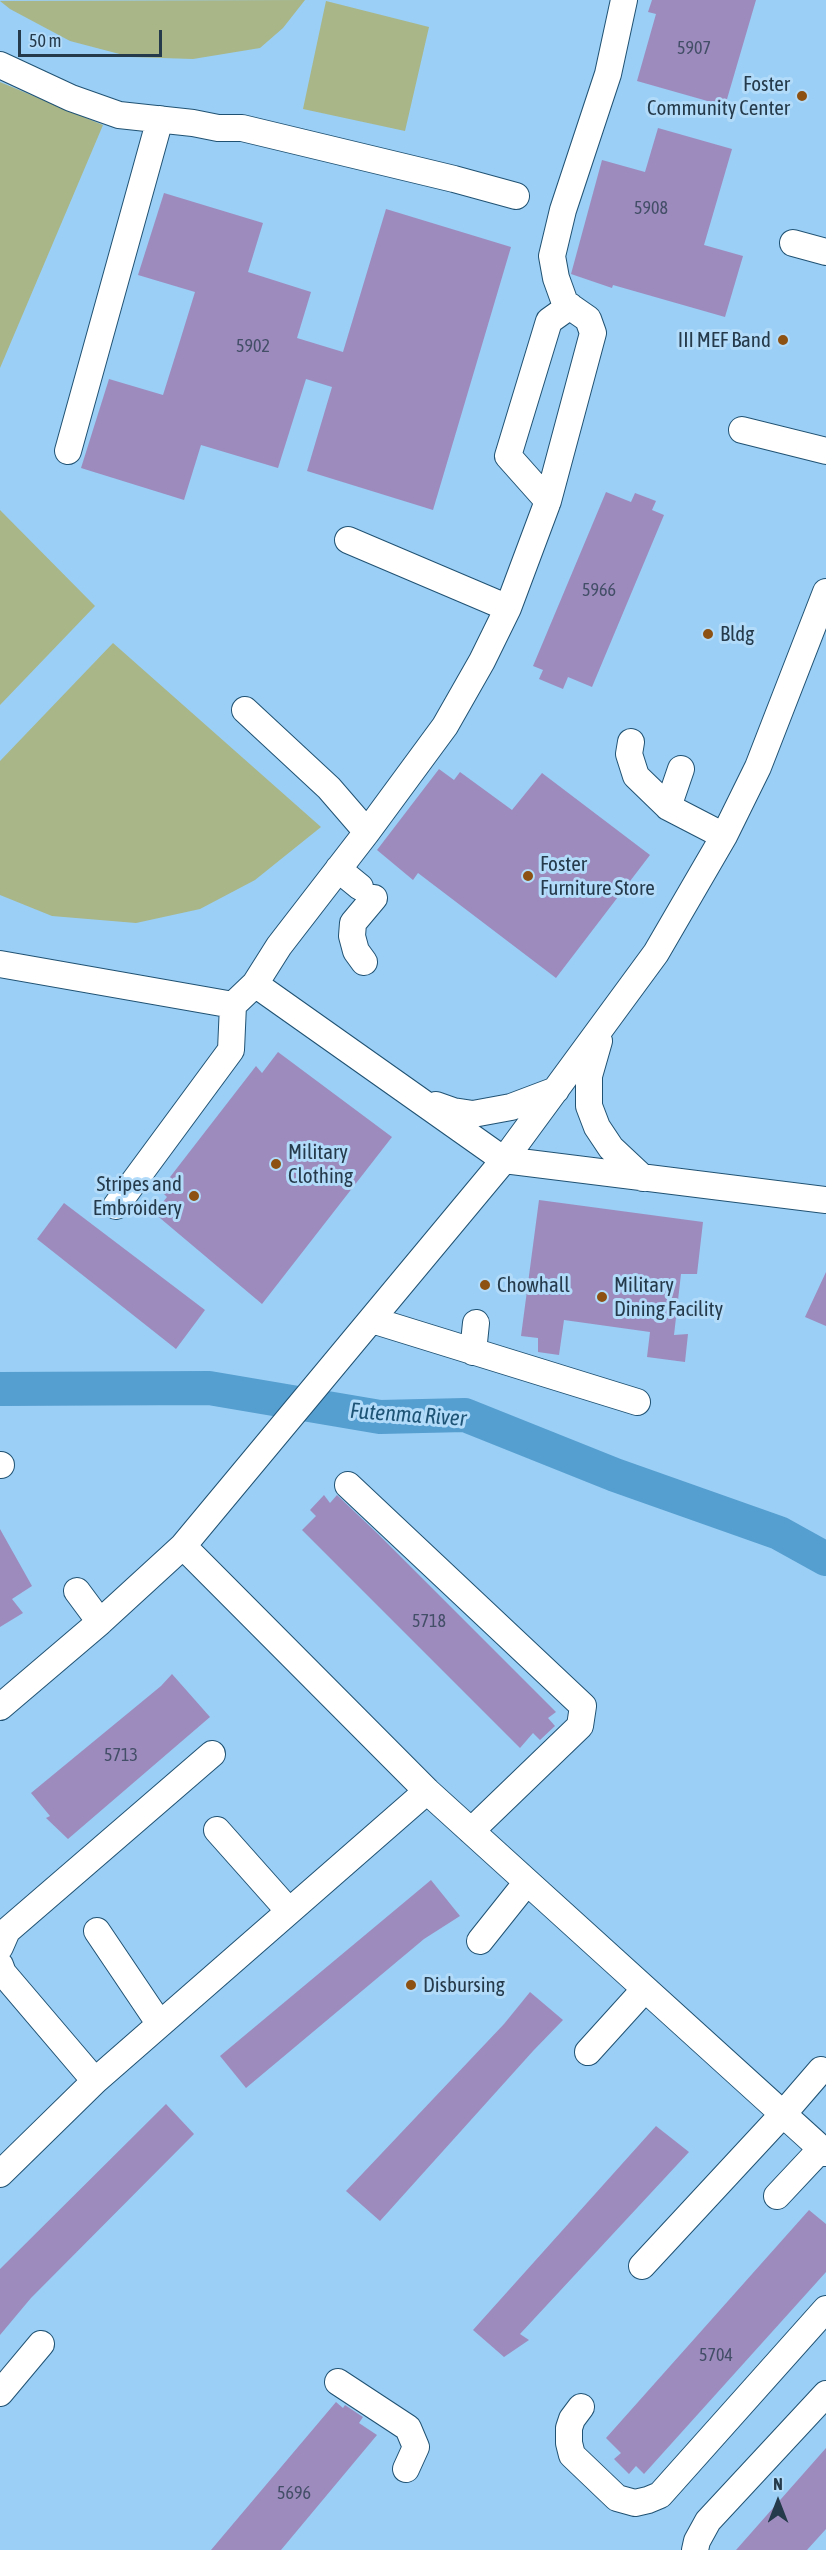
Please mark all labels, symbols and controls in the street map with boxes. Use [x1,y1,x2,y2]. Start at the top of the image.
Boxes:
scale bar [21,18,165,56]
text: 50 m [29,30,61,51]
house number: 5907 [677,37,711,59]
place label: Foster Community Center [647,71,790,121]
marker: Foster Community Center [795,89,809,103]
house number: 5908 [634,197,668,219]
place label: III MEF Band [678,327,771,353]
marker: III MEF Band [776,333,790,347]
house number: 5902 [236,335,270,357]
house number: 5966 [582,579,616,601]
place label: Bldg [720,621,754,647]
marker: Bldg [701,627,715,641]
place label: Foster Furniture Store [540,851,655,901]
marker: Foster Furniture Store [521,869,535,883]
place label: Military Clothing [288,1139,353,1189]
marker: Military Clothing [269,1157,283,1171]
place label: Stripes and Embroidery [93,1171,182,1221]
marker: Stripes and Embroidery [187,1189,201,1203]
place label: Chowhall [497,1272,570,1298]
place label: Military Dining Facility [614,1272,723,1322]
marker: Chowhall [478,1278,492,1292]
marker: Military Dining Facility [595,1290,609,1304]
water label: Futenma River [349,1398,467,1432]
house number: 5718 [412,1610,446,1632]
house number: 5713 [104,1744,138,1766]
place label: Disbursing [423,1972,505,1998]
marker: Disbursing [404,1978,418,1992]
house number: 5704 [699,2344,733,2366]
north arrow [748,2472,808,2532]
text: N [773,2475,783,2493]
house number: 5696 [277,2482,311,2504]

